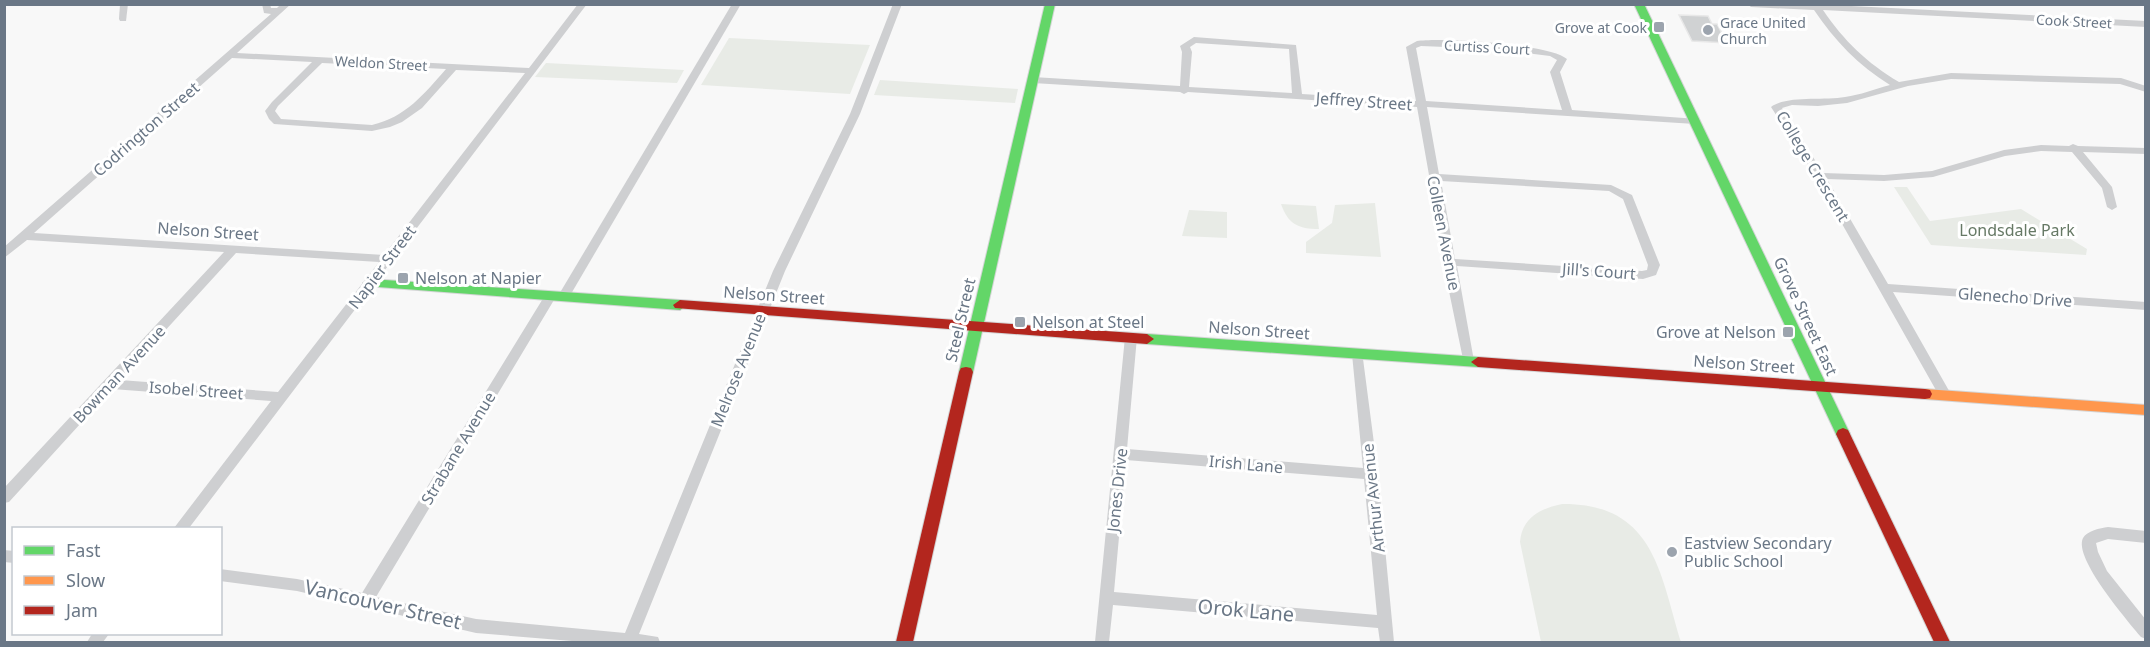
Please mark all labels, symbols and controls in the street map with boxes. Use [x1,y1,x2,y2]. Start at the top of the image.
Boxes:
street label: Cook Street [2036,10,2112,32]
place label: Grace United Church [1720,13,1806,48]
place label: Grove at Cook [1555,18,1648,37]
marker: Grove at Cook [1652,20,1666,34]
marker: Grace United Church [1701,23,1715,37]
street label: Curtiss Court [1444,35,1530,59]
street label: Weldon Street [334,51,428,75]
street label: Codrington Street [88,77,204,181]
street label: Jeffrey Street [1313,87,1413,115]
street label: College Crescent [1771,107,1855,226]
street label: Colleen Avenue [1422,174,1466,292]
street label: Nelson Street [157,216,260,246]
park label: Londsdale Park [1959,219,2075,241]
street label: Napier Street [343,220,421,313]
street label: Grove Street East [1769,253,1843,379]
street label: Jill's Court [1559,257,1637,285]
place label: Nelson at Napier [415,267,542,289]
marker: Nelson at Napier [396,271,410,285]
street label: Steel Street [940,276,980,364]
street label: Nelson Street [723,280,826,310]
street label: Glenecho Drive [1957,282,2073,312]
street label: Melrose Avenue [705,310,771,430]
place label: Nelson at Steel [1032,311,1144,333]
marker: Nelson at Steel [1013,315,1027,329]
street label: Nelson Street [1208,315,1311,345]
street label: Bowman Avenue [68,320,170,428]
place label: Grove at Nelson [1656,321,1776,343]
marker: Grove at Nelson [1781,325,1795,339]
street label: Nelson Street [1693,349,1796,379]
street label: Isobel Street [148,376,244,404]
street label: Strabane Avenue [416,388,500,508]
street label: Arthur Avenue [1356,442,1390,554]
street label: Jones Drive [1101,447,1132,535]
street label: Irish Lane [1208,450,1284,478]
legend [12,527,222,635]
place label: Eastview Secondary Public School [1684,532,1832,572]
text: Fast [66,538,101,562]
marker: Eastview Secondary Public School [1665,545,1679,559]
text: Slow [66,568,105,592]
street label: Vancouver Street [302,573,464,635]
street label: Orok Lane [1197,592,1295,628]
text: Jam [64,598,98,622]

